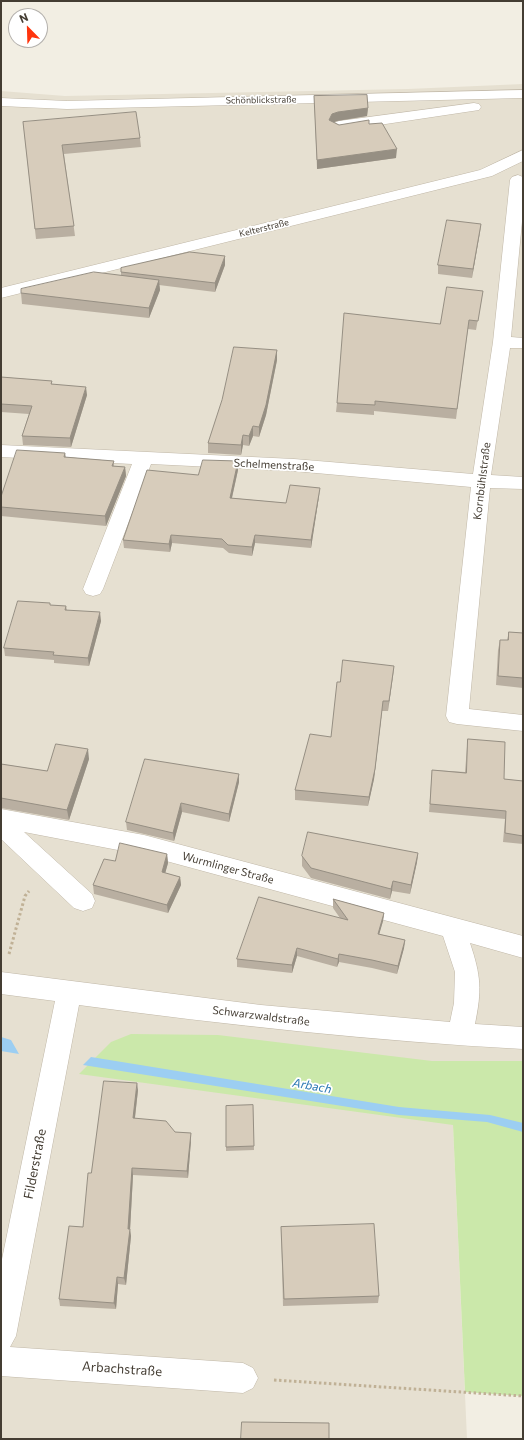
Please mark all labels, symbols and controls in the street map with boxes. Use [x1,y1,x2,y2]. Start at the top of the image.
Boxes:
north arrow [8,8,48,48]
text: N [17,10,30,25]
street label: Schönblickstraße [225,94,297,106]
street label: Kelterstraße [238,217,290,239]
street label: Kornbühlstraße [471,441,493,521]
street label: Schelmenstraße [233,456,315,474]
street label: Wurmlinger Straße [181,849,275,887]
street label: Schwarzwaldstraße [212,1003,310,1029]
water label: Arbach [291,1075,333,1097]
street label: Filderstraße [21,1128,49,1200]
street label: Arbachstraße [81,1358,163,1380]

